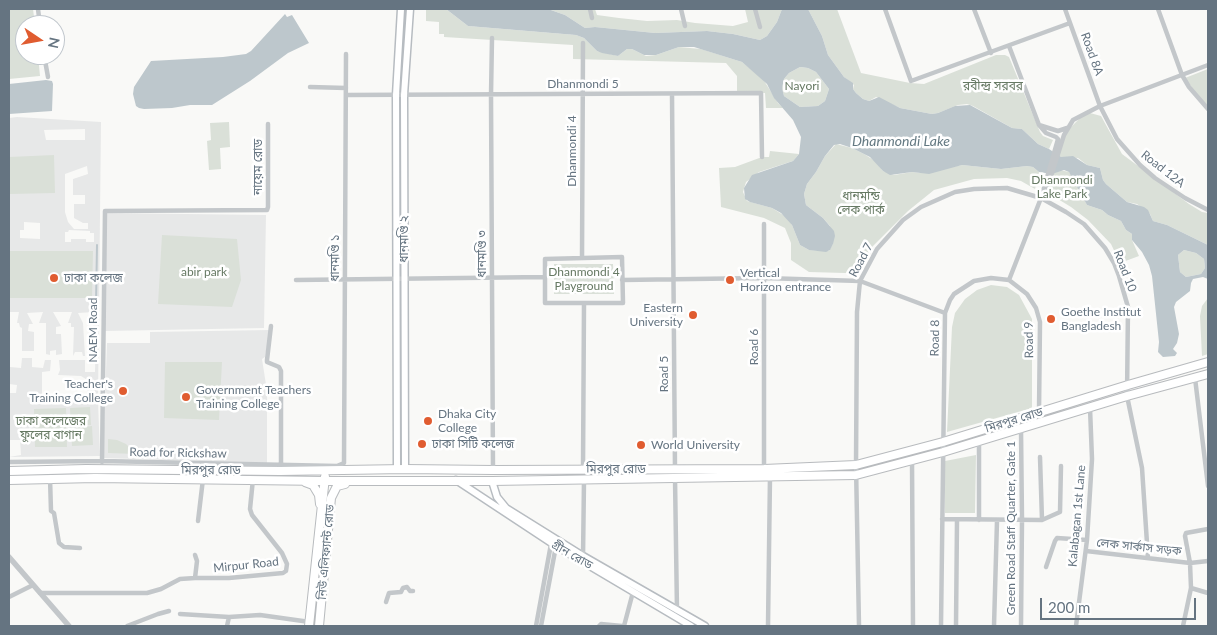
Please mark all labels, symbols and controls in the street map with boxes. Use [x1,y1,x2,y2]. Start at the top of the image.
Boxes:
north arrow [15,15,65,65]
street label: Road 8A [1078,31,1106,77]
text: N [45,36,64,50]
street label: Dhanmondi 5 [547,77,619,91]
park label: Nayori [785,79,819,93]
park label: রবীন্দ্র সরবর [963,79,1023,93]
street label: Dhanmondi 4 [565,115,579,187]
water label: Dhanmondi Lake [852,133,950,149]
street label: নায়েম রোড [251,139,265,195]
street label: Road 12A [1138,147,1188,191]
park label: Dhanmondi Lake Park [1031,173,1093,201]
park label: ধানমন্ডি লেক পার্ক [837,189,885,217]
street label: ধানমণ্ডি ২ [397,215,411,263]
street label: ধানমণ্ডি ৩ [475,230,489,278]
street label: ধানমণ্ডি ১ [328,234,342,282]
street label: Road 7 [846,240,876,280]
street label: Road 10 [1110,248,1140,294]
park label: abir park [181,265,227,279]
park label: Dhanmondi 4 Playground [548,265,620,293]
place label: Vertical Horizon entrance [740,266,831,294]
place label: ঢাকা কলেজ [64,271,123,285]
marker: ঢাকা কলেজ [48,272,60,284]
marker: Vertical Horizon entrance [724,274,736,286]
street label: NAEM Road [86,297,100,363]
place label: Eastern University [630,301,683,329]
place label: Goethe Institut Bangladesh [1061,305,1141,333]
marker: Eastern University [687,309,699,321]
marker: Goethe Institut Bangladesh [1045,313,1057,325]
street label: Road 8 [927,320,943,356]
street label: Road 9 [1021,322,1037,358]
street label: Road 6 [747,329,761,365]
street label: Road 5 [657,356,671,392]
place label: Teacher's Training College [29,377,113,405]
place label: Government Teachers Training College [196,383,311,411]
marker: Teacher's Training College [117,385,129,397]
marker: Government Teachers Training College [180,391,192,403]
street label: মিরপুর রোড [983,404,1045,436]
place label: Dhaka City College [438,407,496,435]
park label: ঢাকা কলেজের ফুলের বাগান [16,414,86,442]
marker: Dhaka City College [422,415,434,427]
place label: ঢাকা সিটি কলেজ [432,437,514,451]
marker: ঢাকা সিটি কলেজ [416,438,428,450]
place label: World University [651,438,740,452]
marker: World University [635,439,647,451]
street label: Green Road Staff Quarter, Gate 1 [1004,441,1018,615]
street label: Road for Rickshaw [129,445,227,461]
street label: মিরপুর রোড [586,462,646,476]
street label: মিরপুর রোড [181,463,241,477]
street label: Kalabagan 1st Lane [1065,465,1089,567]
street label: নিউ এলিফ্যান্ট রোড [315,504,337,600]
street label: লেক সার্কাস সড়ক [1096,535,1182,559]
street label: গ্রীন রোড [549,538,595,572]
street label: Mirpur Road [213,554,279,576]
scale bar [1042,588,1198,620]
text: 200 m [1048,598,1090,616]

